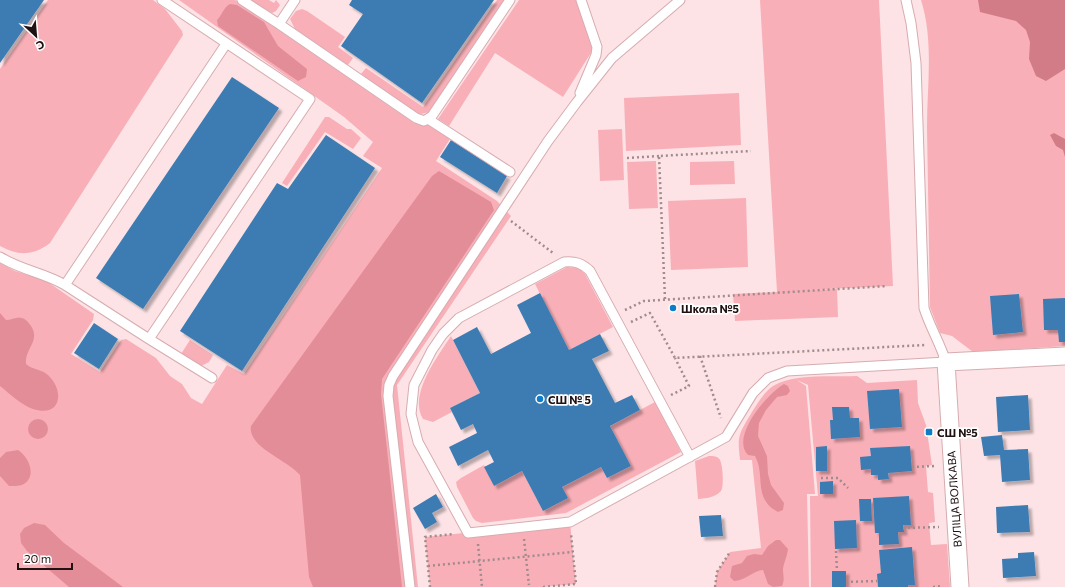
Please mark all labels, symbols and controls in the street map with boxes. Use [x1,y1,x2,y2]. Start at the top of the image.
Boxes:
north arrow [16,16,56,56]
text: С [34,38,47,53]
place label: Школа №5 [681,302,739,315]
marker: Школа №5 [668,303,678,313]
place label: СШ № 5 [548,393,591,406]
marker: СШ № 5 [535,394,545,404]
place label: СШ №5 [937,426,978,439]
marker: СШ №5 [924,427,934,437]
street label: ВУЛІЦА ВОЛКАВА [944,450,964,548]
scale bar [18,545,72,571]
text: 20 m [24,551,51,565]

